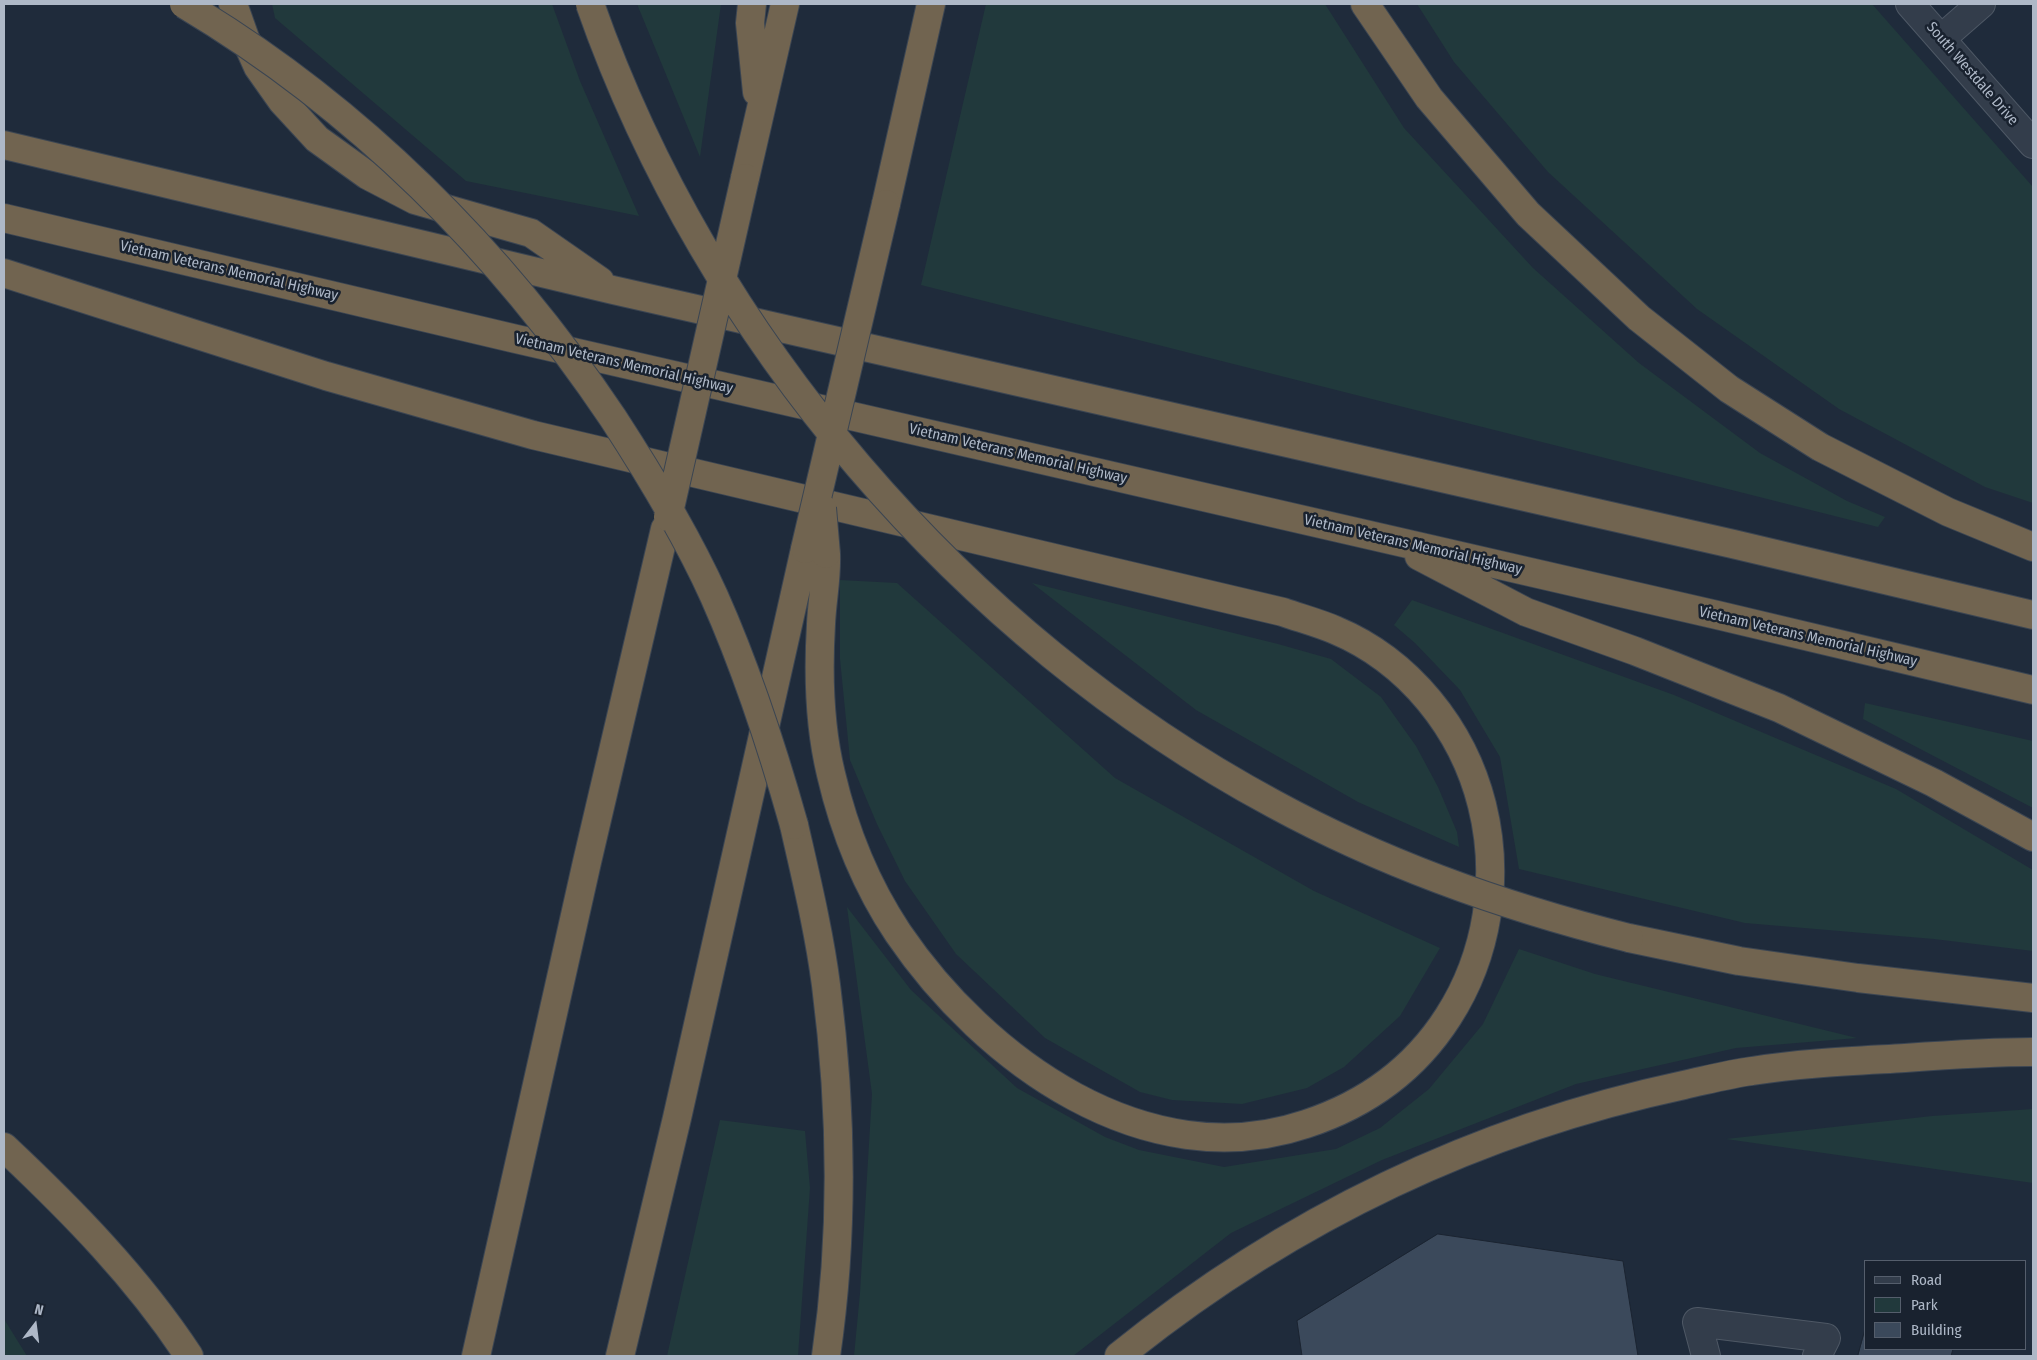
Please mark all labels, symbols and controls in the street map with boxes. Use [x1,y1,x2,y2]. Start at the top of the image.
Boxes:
street label: South Westdale Drive [1922,19,2022,129]
street label: Vietnam Veterans Memorial Highway [118,237,340,305]
street label: Vietnam Veterans Memorial Highway [513,330,735,398]
street label: Vietnam Veterans Memorial Highway [907,420,1129,488]
street label: Vietnam Veterans Memorial Highway [1302,511,1524,579]
street label: Vietnam Veterans Memorial Highway [1697,603,1919,671]
legend [1864,1260,2027,1350]
text: Road [1911,1271,1942,1289]
text: Park [1911,1296,1938,1314]
north arrow [10,1300,60,1350]
text: N [33,1301,45,1319]
text: Building [1911,1321,1962,1339]

